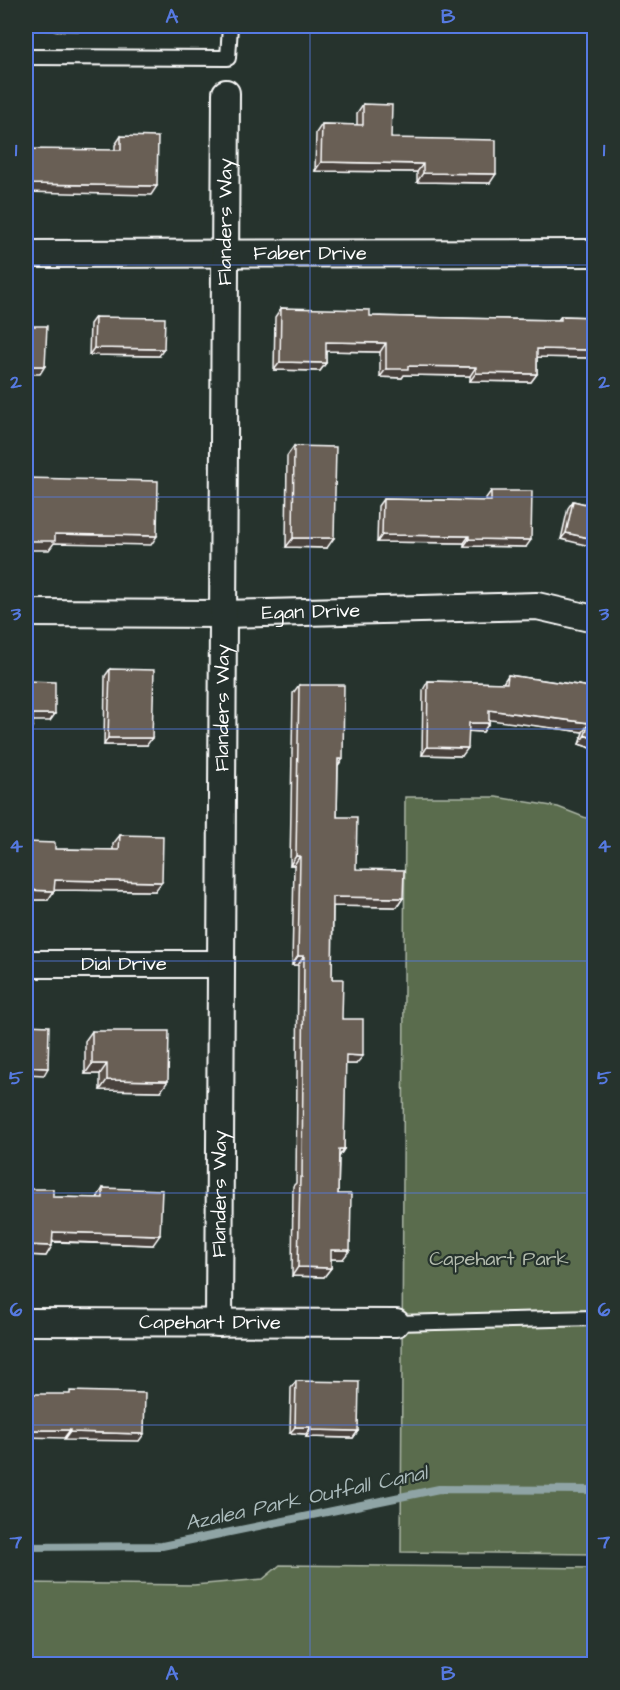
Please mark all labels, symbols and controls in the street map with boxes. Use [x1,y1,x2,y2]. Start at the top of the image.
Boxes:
text: A [166,3,179,31]
text: B [441,3,456,31]
text: 1 [15,136,18,164]
text: 1 [603,136,606,164]
street label: Flanders Way [211,158,241,286]
street label: Faber Drive [253,239,367,268]
text: 2 [9,368,22,396]
text: 2 [597,368,610,396]
street label: Egan Drive [261,597,361,628]
text: 3 [10,600,22,628]
text: 3 [598,600,610,628]
street label: Flanders Way [208,644,238,772]
text: 4 [9,832,23,860]
text: 4 [597,832,611,860]
street label: Dial Drive [81,950,167,978]
text: 5 [9,1064,24,1092]
text: 5 [597,1064,612,1092]
street label: Flanders Way [205,1130,235,1258]
park label: Capehart Park [429,1245,569,1273]
text: 6 [10,1296,23,1324]
text: 6 [598,1296,611,1324]
street label: Capehart Drive [139,1308,281,1337]
water label: Azalea Park Outfall Canal [182,1458,432,1538]
text: 7 [9,1528,23,1556]
text: 7 [597,1528,611,1556]
text: A [166,1660,179,1688]
text: B [441,1660,456,1688]

